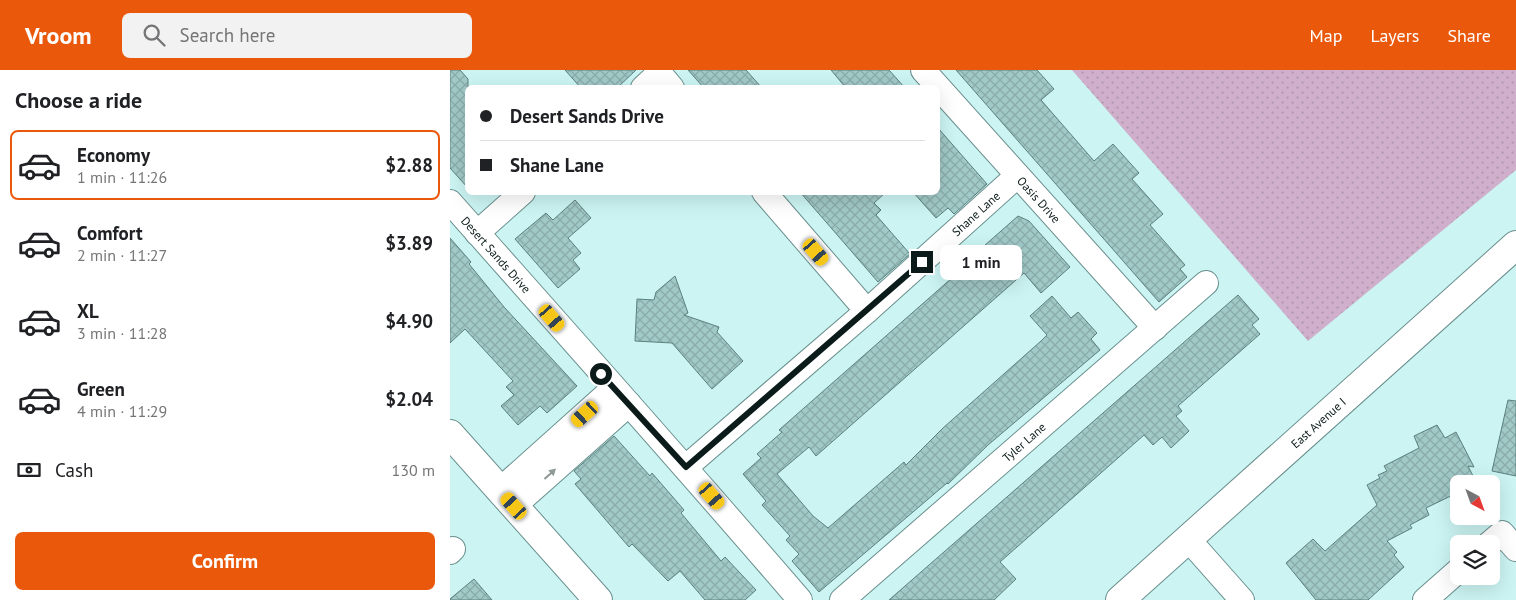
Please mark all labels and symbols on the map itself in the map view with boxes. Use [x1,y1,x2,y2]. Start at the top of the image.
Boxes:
street label: Oasis Drive [1014,173,1064,226]
street label: Shane Lane [948,188,1003,239]
street label: Desert Sands Drive [458,213,534,296]
car [800,236,831,268]
callout: 1 min [940,244,1022,280]
route end [911,251,933,273]
car [536,302,567,334]
route start [590,363,612,385]
street label: East Avenue I [1288,394,1349,451]
car [568,398,601,430]
street label: Tyler Lane [999,419,1048,465]
one-way arrow [544,468,556,480]
north arrow [1450,475,1500,525]
car [696,480,727,512]
car [498,490,529,522]

